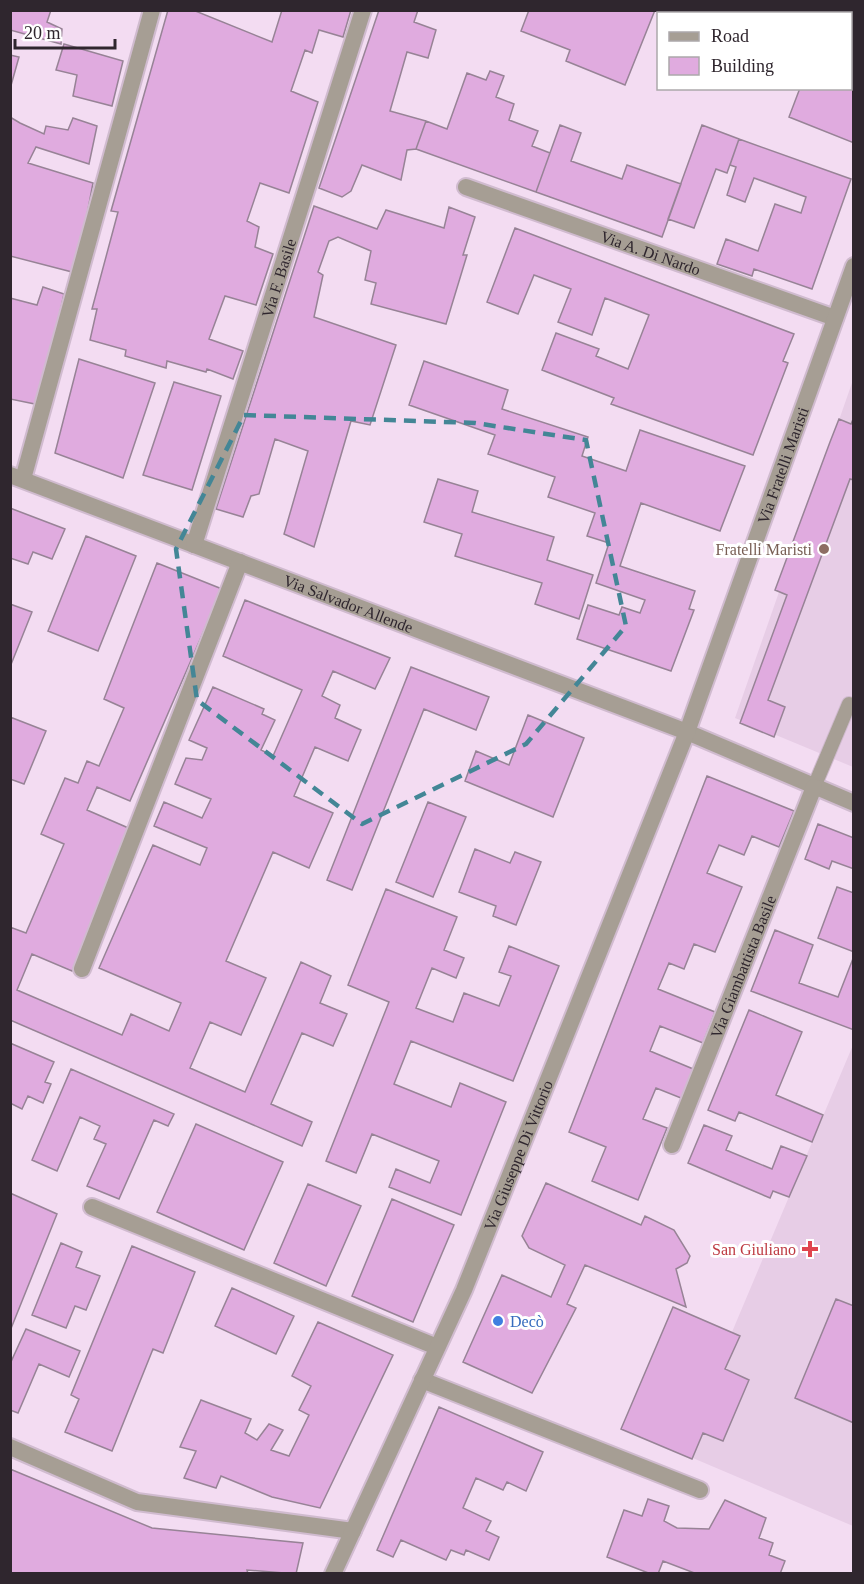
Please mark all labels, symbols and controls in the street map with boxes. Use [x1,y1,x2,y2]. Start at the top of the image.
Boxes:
scale bar [15,12,116,50]
legend [657,12,852,90]
text: 20 m [24,23,61,43]
text: Road [711,26,749,46]
text: Building [711,56,774,76]
street label: Via A. Di Nardo [598,227,703,279]
street label: Via F. Basile [258,237,299,320]
street label: Via Fratelli Maristi [754,404,812,526]
place label: Fratelli Maristi [716,541,813,558]
marker: Fratelli Maristi [817,542,831,556]
street label: Via Salvador Allende [281,572,415,636]
street label: Via Giambattista Basile [707,893,779,1041]
street label: Via Giuseppe Di Vittorio [481,1078,556,1233]
marker: San Giuliano [801,1240,819,1258]
place label: San Giuliano [712,1241,796,1258]
place label: Decò [510,1313,544,1330]
marker: Decò [491,1314,505,1328]

